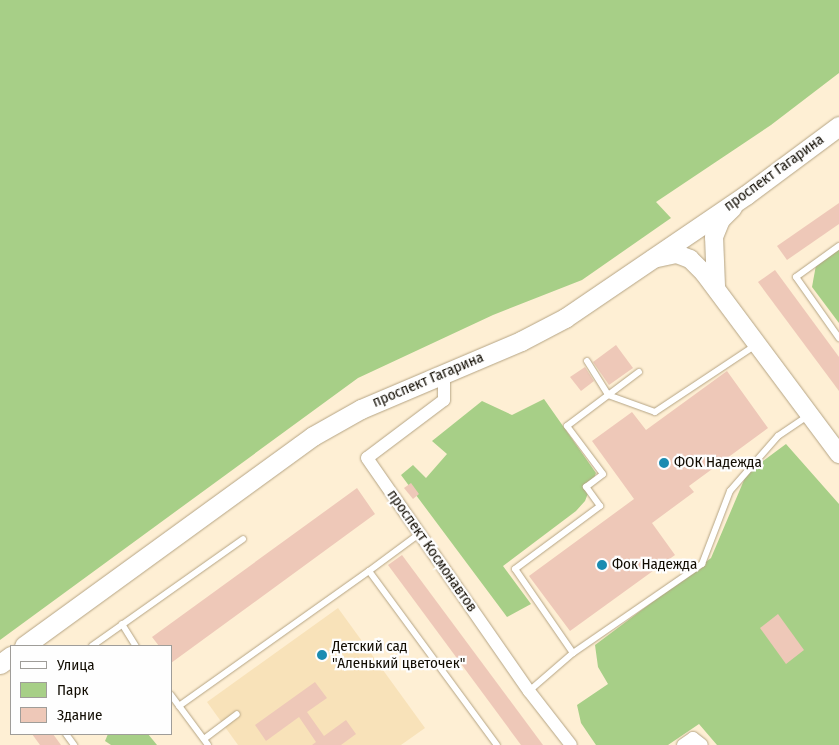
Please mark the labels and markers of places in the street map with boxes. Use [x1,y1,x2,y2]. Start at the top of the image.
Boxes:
place label: ФОК Надежда [674,454,762,472]
marker: ФОК Надежда [658,457,670,469]
place label: Фок Надежда [612,556,697,574]
marker: Фок Надежда [596,559,608,571]
place label: Детский сад "Аленький цветочек" [332,637,465,672]
marker: Детский сад "Аленький цветочек" [316,649,328,661]

